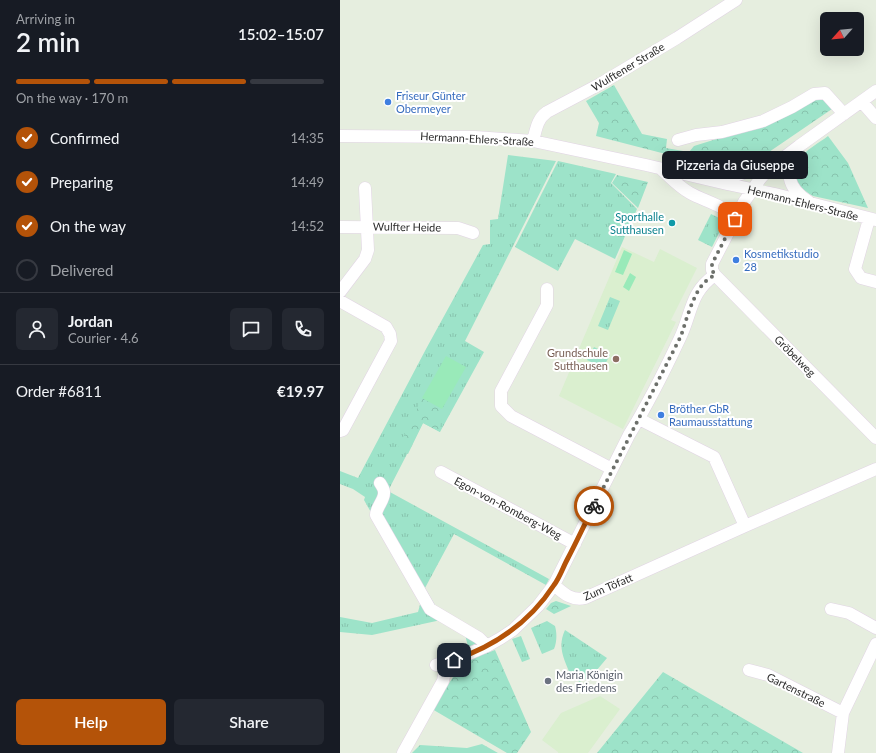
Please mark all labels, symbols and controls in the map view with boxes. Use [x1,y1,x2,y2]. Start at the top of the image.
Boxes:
text: Arriving in [16,11,75,27]
north arrow [820,12,864,56]
map controls [820,12,864,56]
text: 15:02–15:07 [238,25,324,43]
text: 2 min [16,26,80,58]
street label: Wulftener Straße [589,40,667,93]
place label: Friseur Günter Obermeyer [396,89,466,115]
text: On the way · 170 m [16,90,128,106]
marker: Friseur Günter Obermeyer [383,97,393,107]
icon: check [16,127,38,149]
text: Confirmed [50,129,119,147]
street label: Hermann-Ehlers-Straße [420,129,534,148]
text: 14:35 [291,130,324,146]
callout: Pizzeria da Giuseppe [662,151,808,179]
text: Pizzeria da Giuseppe [676,157,794,173]
icon: check [16,171,38,193]
text: Preparing [50,173,113,191]
text: 14:49 [291,174,324,190]
street label: Hermann-Ehlers-Straße [746,182,860,223]
pin [718,202,752,236]
icon: bag [724,208,746,230]
place label: Sporthalle Sutthausen [610,210,664,236]
icon: check [16,215,38,237]
text: On the way [50,217,126,235]
text: 14:52 [291,218,324,234]
marker: Sporthalle Sutthausen [667,218,677,228]
street label: Wulfter Heide [373,219,441,234]
place label: Kosmetikstudio 28 [744,247,819,273]
marker: Kosmetikstudio 28 [731,255,741,265]
text: Delivered [50,261,113,279]
button: person [16,308,58,350]
button: chat [230,308,272,350]
button: phone [282,308,324,350]
text: Jordan [68,312,113,330]
text: Courier · 4.6 [68,330,139,346]
street label: Gröbelweg [772,332,819,379]
place label: Grundschule Sutthausen [547,346,608,372]
marker: Grundschule Sutthausen [611,354,621,364]
text: Order #6811 [16,382,102,400]
text: €19.97 [277,382,324,400]
place label: Bröther GbR Raumausstattung [669,402,753,428]
marker: Bröther GbR Raumausstattung [656,410,666,420]
street label: Egon-von-Romberg-Weg [452,474,564,542]
courier [574,486,614,526]
icon: bike [583,495,605,517]
street label: Zum Töfatt [581,570,635,603]
pin [437,643,471,677]
icon: home [443,649,465,671]
place label: Maria Königin des Friedens [556,668,623,694]
street label: Gartenstraße [765,670,828,709]
marker: Maria Königin des Friedens [543,676,553,686]
button: Help [16,699,166,745]
button: Share [174,699,324,745]

